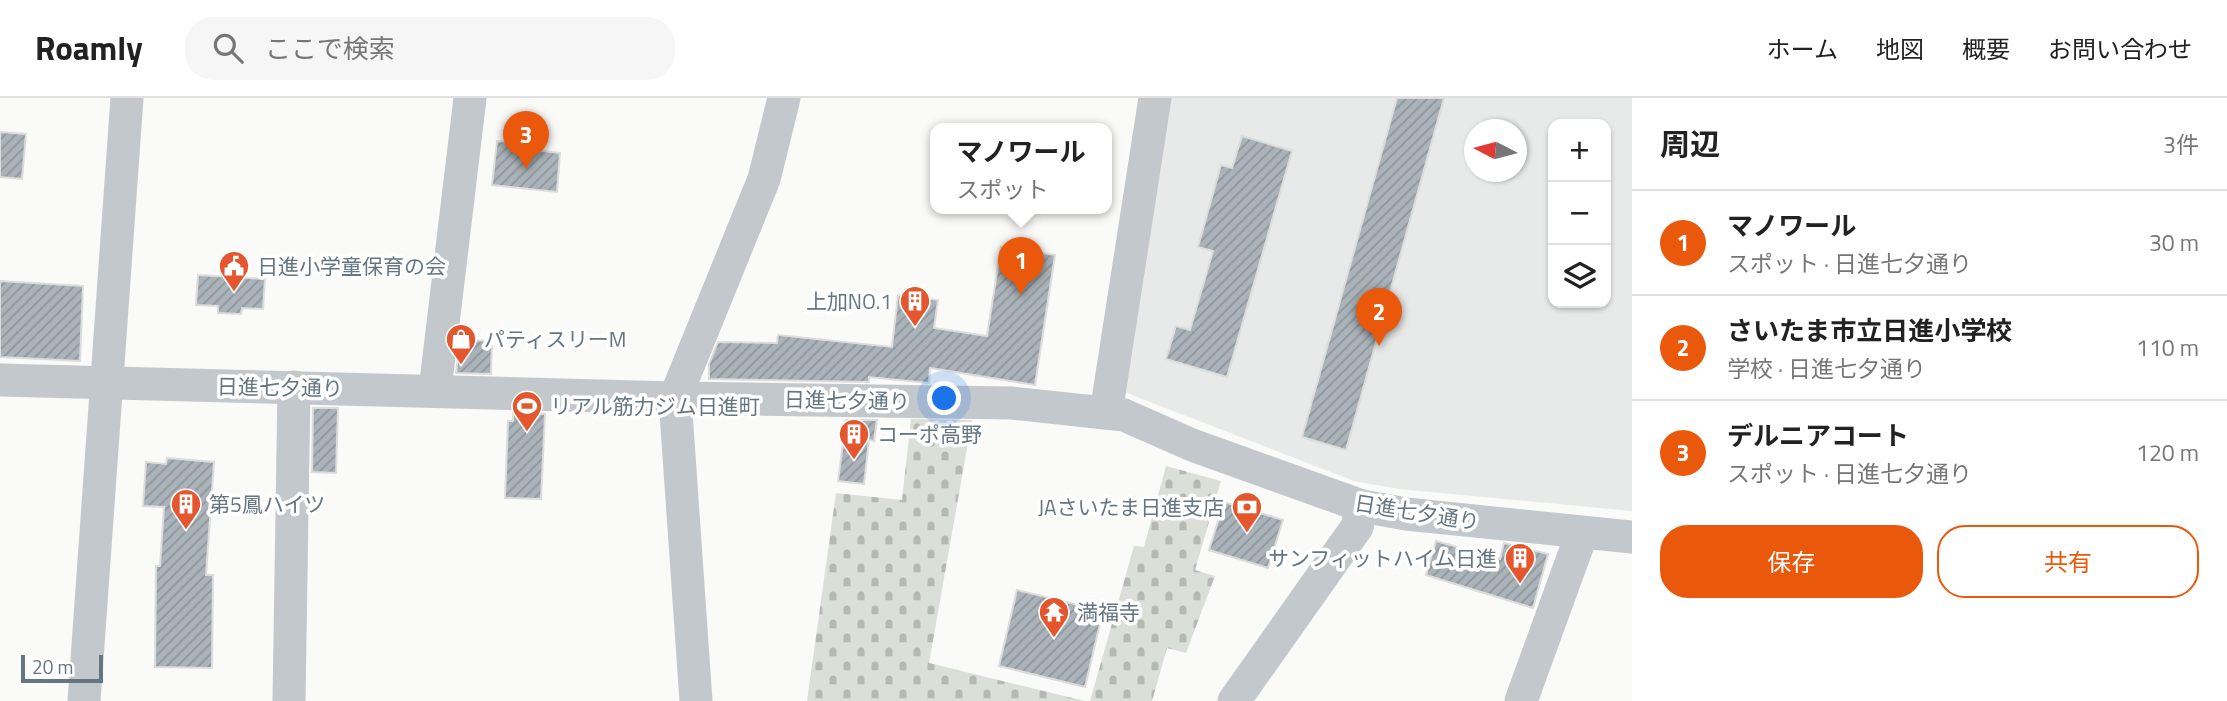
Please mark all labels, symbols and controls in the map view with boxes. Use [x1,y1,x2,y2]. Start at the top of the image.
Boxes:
search box [185,17,675,80]
text: Roamly [35,23,143,73]
icon: search [209,29,247,67]
text: ここで検索 [265,29,395,68]
text: ホーム [1767,31,1838,67]
text: 地図 [1876,31,1924,67]
text: 概要 [1962,31,2010,67]
text: お問い合わせ [2048,31,2192,67]
pin: 3 [503,111,549,169]
north arrow [1464,119,1527,182]
map controls [1548,119,1611,308]
button: + [1548,119,1611,182]
text: 周辺 [1660,121,1720,167]
popup [930,123,1112,214]
text: 3件 [2163,127,2199,162]
text: マノワール [956,132,1086,171]
text: スポット [956,172,1048,207]
button: − [1548,182,1611,245]
text: マノワール [1727,206,1856,245]
text: 1 [1677,225,1689,260]
text: 30 m [2149,225,2199,260]
pin: 1 [998,237,1044,295]
button: layers [1548,245,1611,308]
text: スポット · 日進七夕通り [1727,246,1972,281]
public building icon: 日進小学童保育の会 [217,249,251,293]
place label: 日進小学童保育の会 [257,250,446,282]
building icon: 上加NO.1 [898,284,932,328]
place label: 上加NO.1 [806,285,892,317]
pin: 2 [1356,288,1402,346]
text: さいたま市立日進小学校 [1727,311,2012,350]
shop icon: パティスリーM [444,322,478,366]
place label: パティスリーM [484,323,626,355]
text: 2 [1677,330,1689,365]
text: 110 m [2136,330,2199,365]
text: 学校 · 日進七夕通り [1727,351,1926,386]
street label: 日進七夕通り [217,370,343,404]
your location [927,381,961,415]
street label: 日進七夕通り [784,383,910,417]
sports icon: リアル筋力ジム日進町 [510,389,544,433]
place label: リアル筋力ジム日進町 [550,390,760,422]
text: デルニアコート [1727,416,1909,455]
building icon: コーポ高野 [837,417,871,461]
place label: コーポ高野 [877,418,982,450]
text: 3 [1677,435,1689,470]
text: 120 m [2136,435,2199,470]
text: スポット · 日進七夕通り [1727,456,1972,491]
street label: 日進七夕通り [1352,486,1482,538]
building icon: 第5鳳ハイツ [169,487,203,531]
place label: 第5鳳ハイツ [209,488,325,520]
bank icon: JAさいたま日進支店 [1230,490,1264,534]
place label: JAさいたま日進支店 [1038,491,1224,523]
button: 保存 [1660,525,1923,598]
button: 共有 [1937,525,2199,598]
building icon: サンフィットハイム日進 [1503,541,1537,585]
place label: サンフィットハイム日進 [1268,542,1497,574]
temple icon: 満福寺 [1037,595,1071,639]
place label: 満福寺 [1077,596,1140,628]
scale bar [21,652,103,684]
text: 20 m [32,652,73,681]

